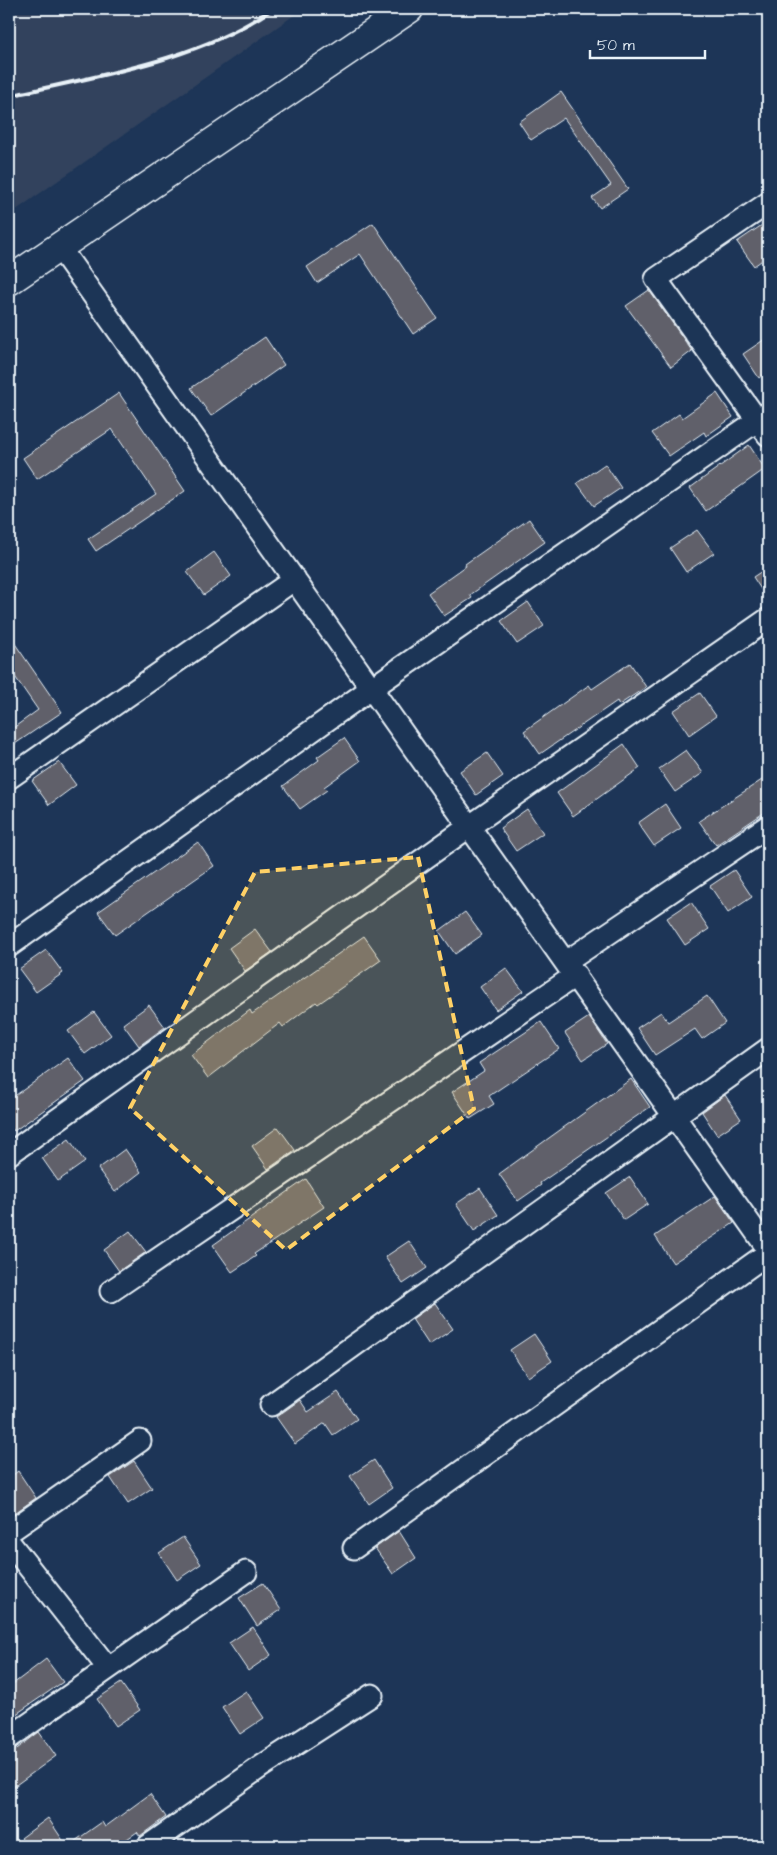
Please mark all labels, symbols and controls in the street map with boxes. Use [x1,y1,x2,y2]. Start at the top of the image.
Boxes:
scale bar [590,28,704,60]
text: 50 m [597,35,635,56]

